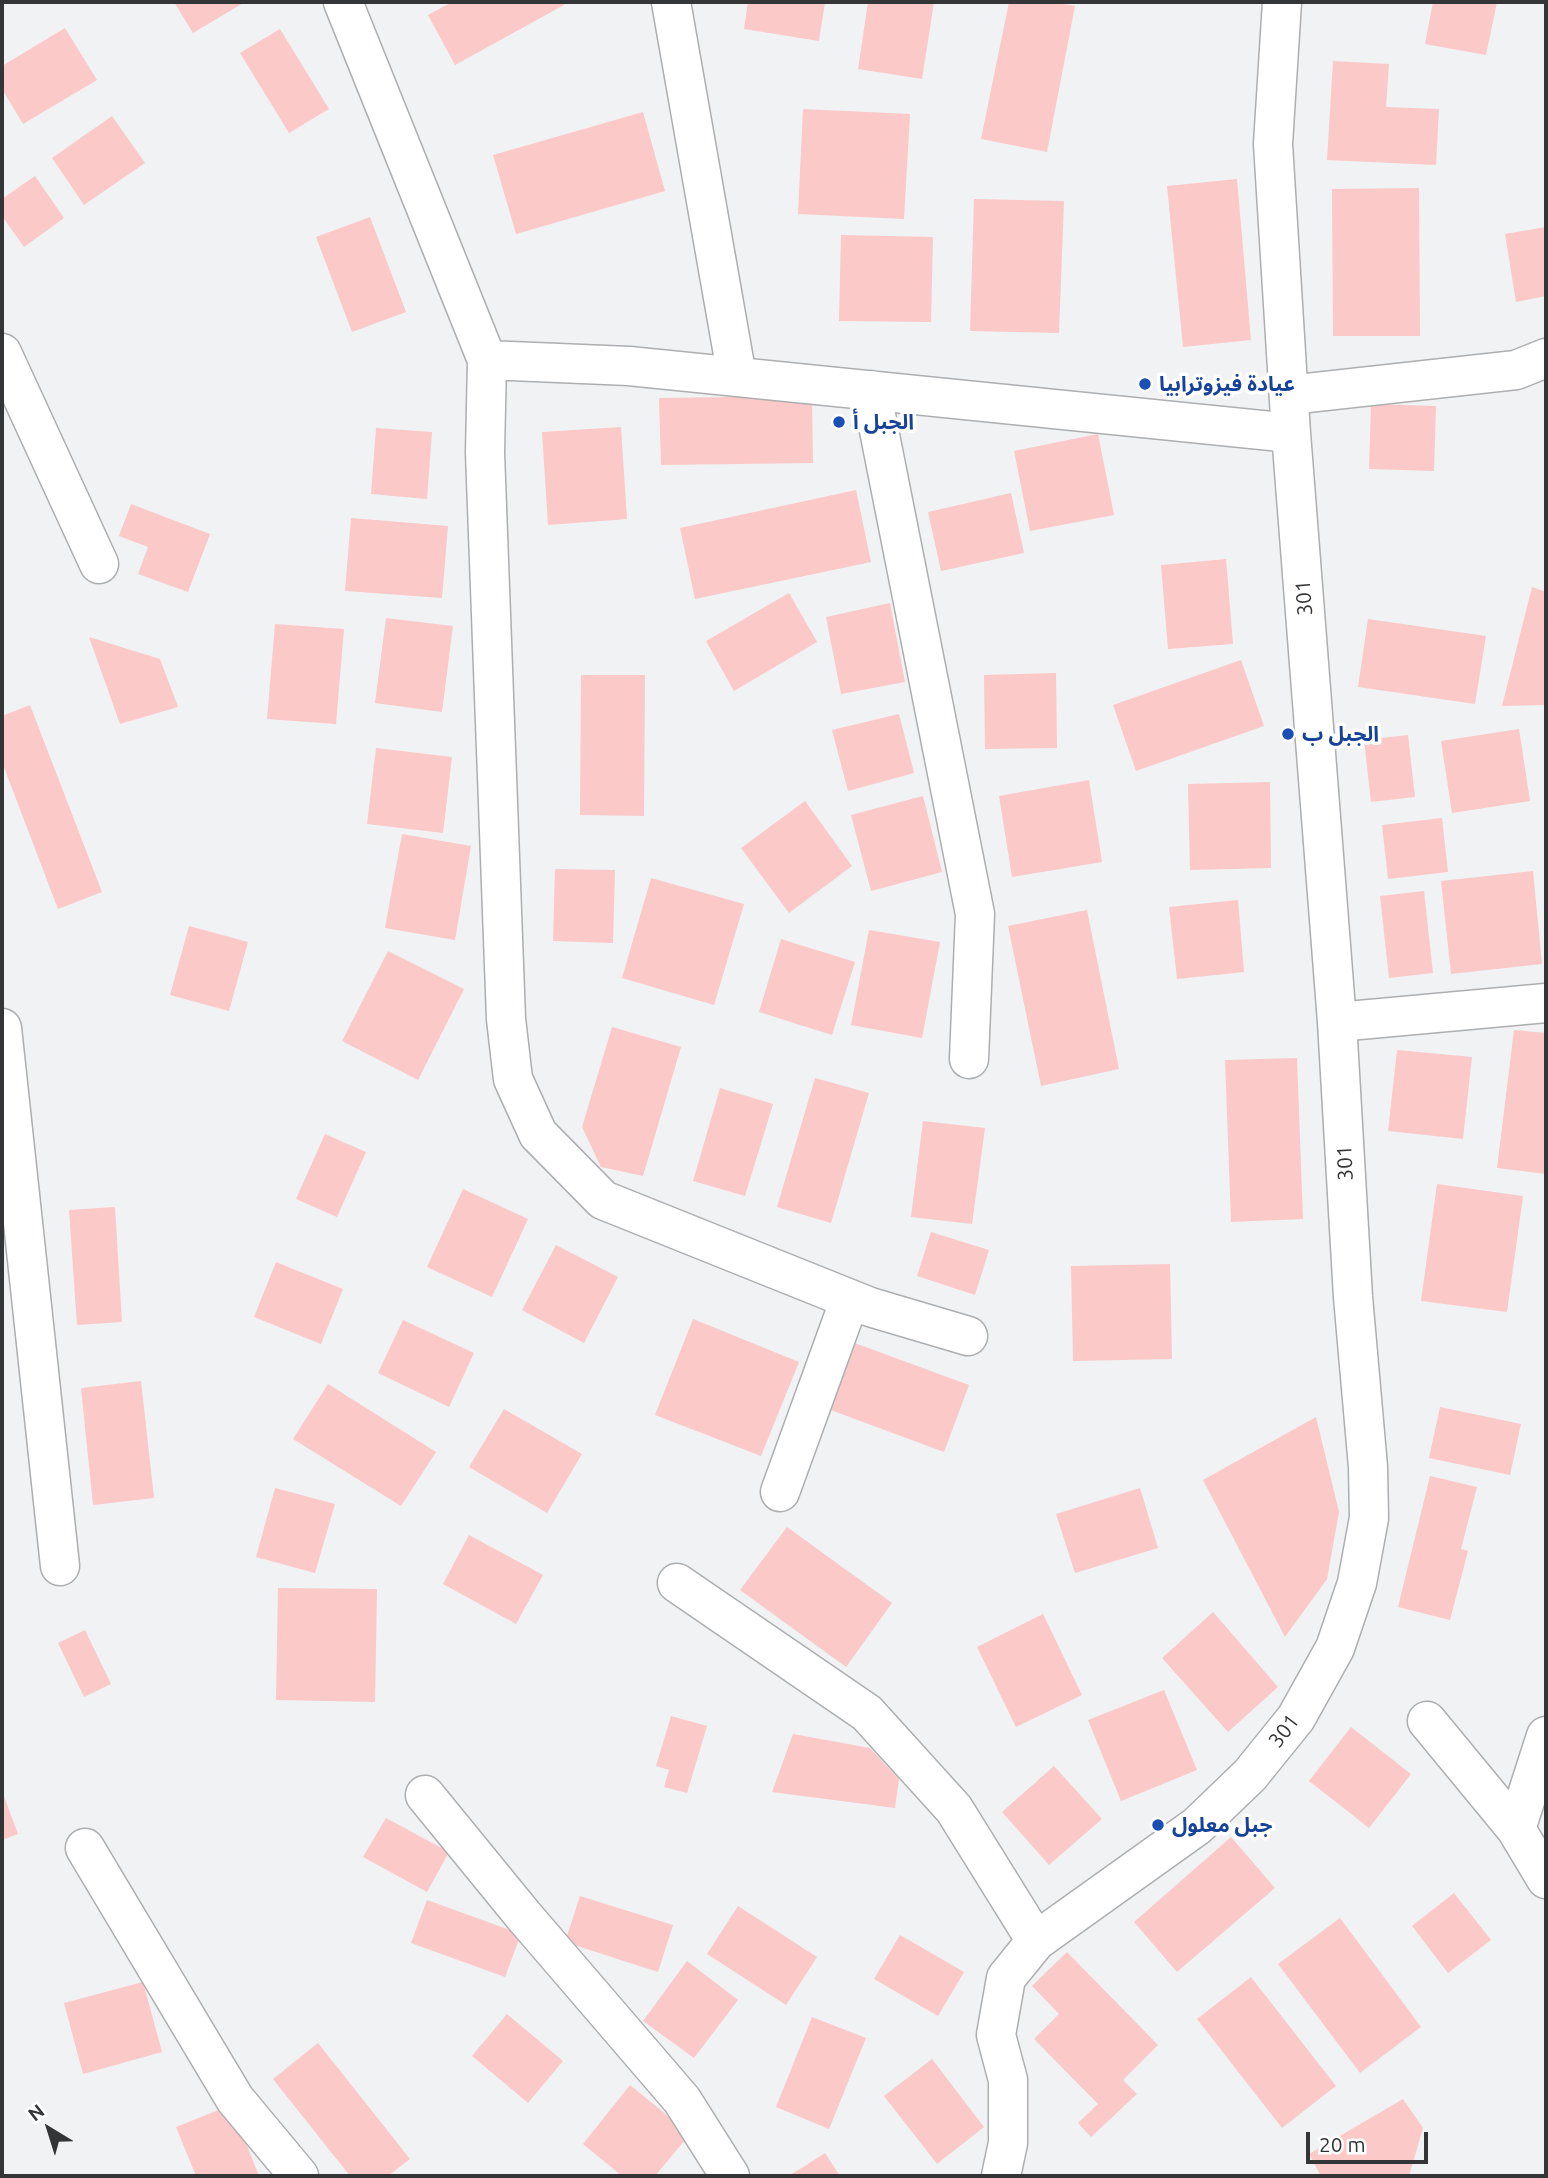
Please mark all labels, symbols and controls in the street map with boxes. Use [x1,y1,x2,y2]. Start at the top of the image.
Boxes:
place label: عيادة فيزوترابيا [1159,371,1295,397]
marker: عيادة فيزوترابيا [1137,376,1153,392]
place label: الجبل أ [853,409,914,435]
marker: الجبل أ [831,414,847,430]
street label: 301 [1290,579,1318,617]
place label: الجبل ب [1302,721,1379,747]
marker: الجبل ب [1280,726,1296,742]
street label: 301 [1331,1145,1359,1181]
street label: 301 [1263,1709,1305,1753]
place label: جبل معلول [1172,1812,1272,1838]
marker: جبل معلول [1150,1817,1166,1833]
north arrow [14,2094,84,2164]
text: N [24,2099,48,2125]
scale bar [1310,2118,1432,2162]
text: 20 m [1319,2132,1366,2156]

